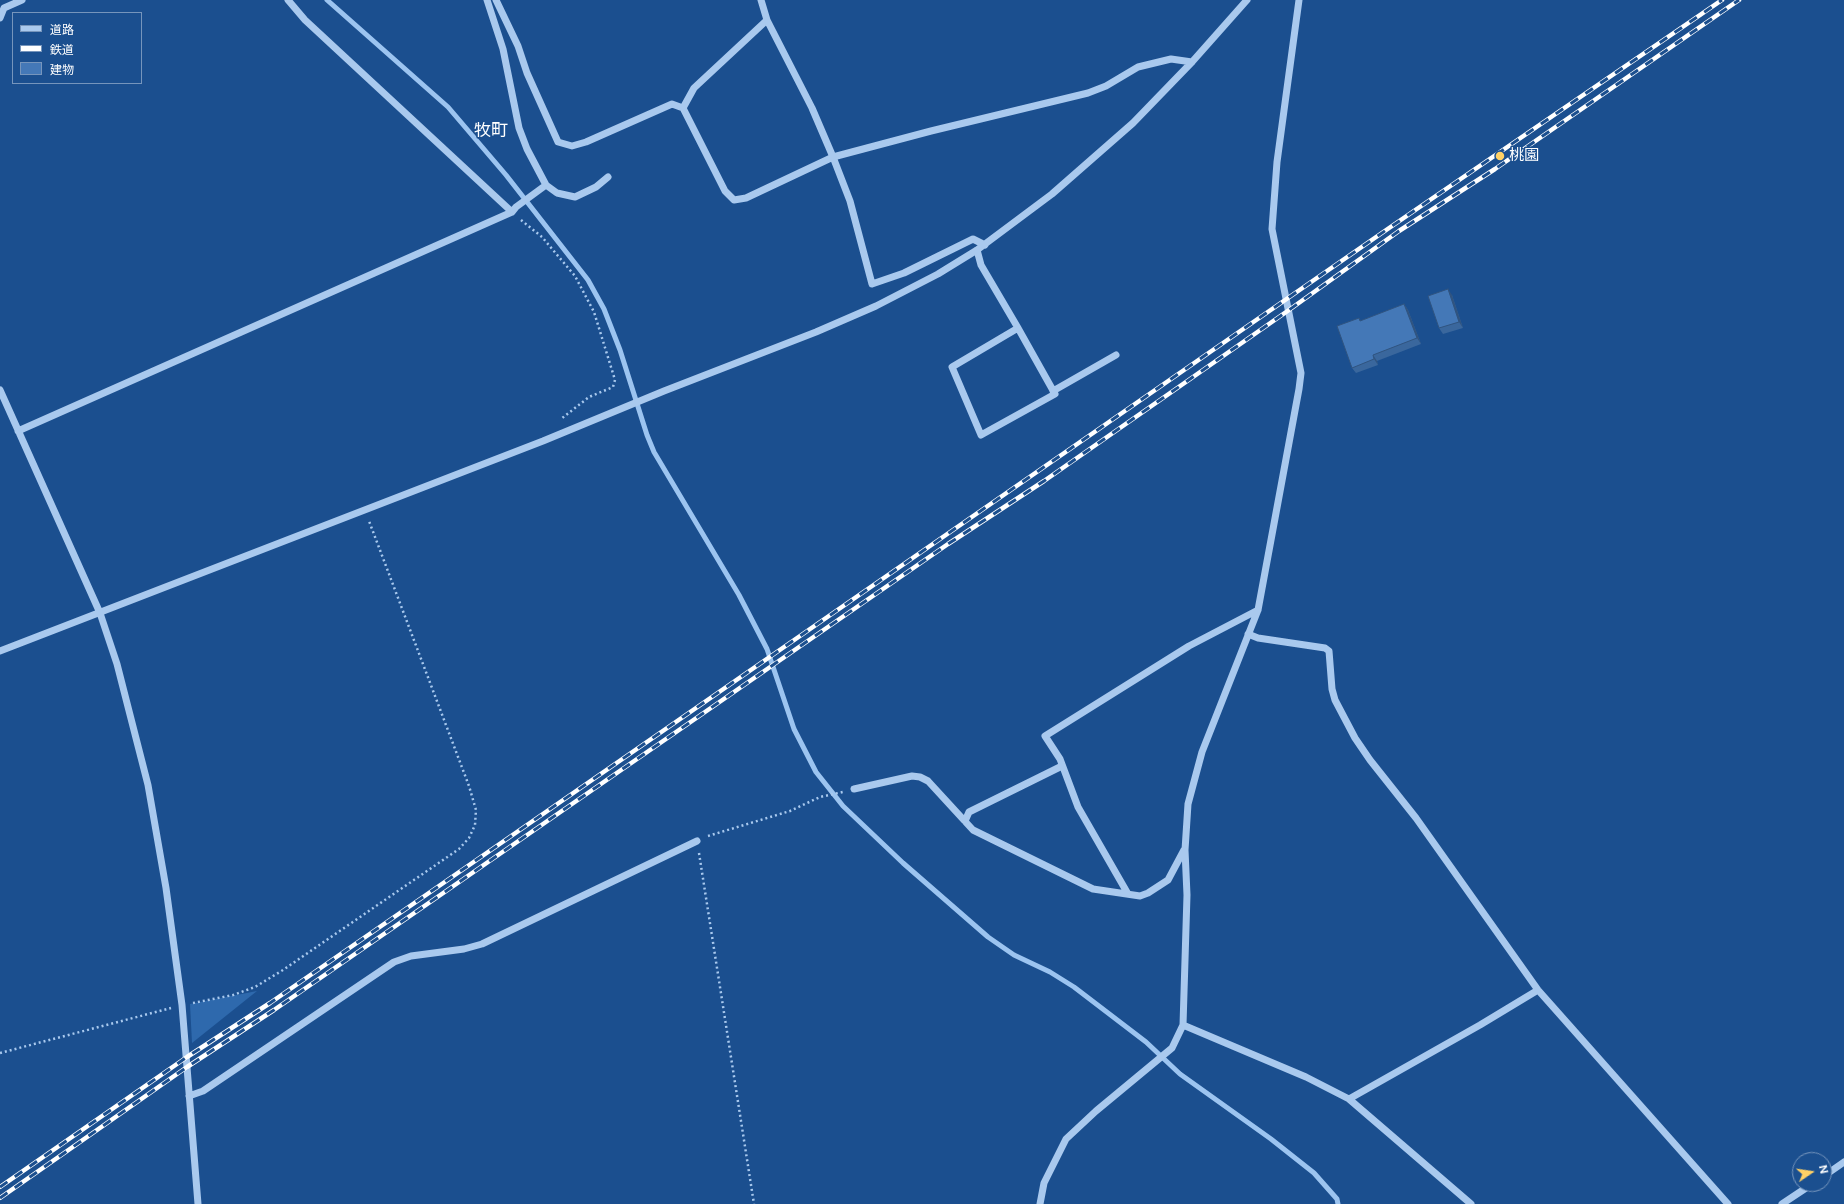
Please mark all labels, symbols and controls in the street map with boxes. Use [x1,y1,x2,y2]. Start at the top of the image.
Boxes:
legend [12,12,142,84]
text: 道路 [50,23,74,37]
text: 鉄道 [50,43,74,57]
text: 建物 [50,63,74,77]
district label: 牧町 [474,121,508,141]
place label: 桃園 [1509,147,1539,165]
marker: 桃園 [1494,150,1506,162]
north arrow [1792,1152,1832,1192]
text: N [1816,1164,1830,1175]

